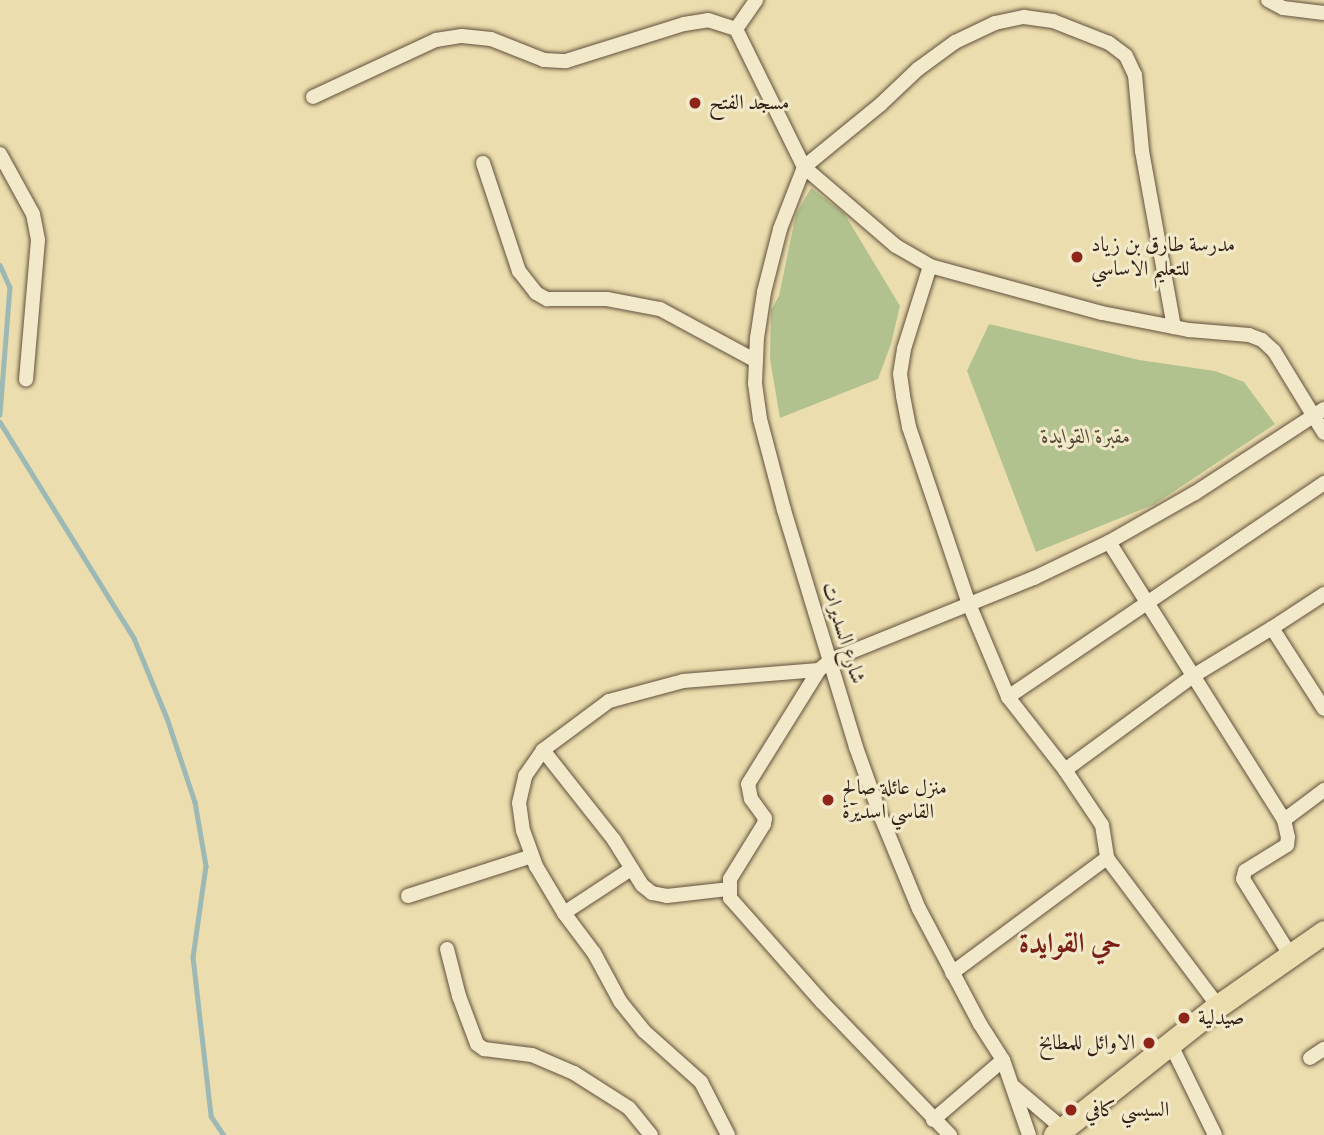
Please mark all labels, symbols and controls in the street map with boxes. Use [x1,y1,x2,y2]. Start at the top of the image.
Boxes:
place label: مسجد الفتح [709,90,789,116]
marker: مسجد الفتح [687,95,703,111]
place label: مدرسة طارق بن زياد للتعليم الاساسي [1091,232,1235,282]
marker: مدرسة طارق بن زياد للتعليم الاساسي [1069,249,1085,265]
park label: مقبرة القوايدة [1041,424,1131,450]
street label: شارع السديرات [816,579,870,687]
place label: منزل عائلة صالح القاسي اسديرة [842,775,947,825]
marker: منزل عائلة صالح القاسي اسديرة [820,792,836,808]
district label: حي القوايدة [1019,927,1121,961]
place label: صيدلية [1198,1005,1244,1031]
marker: صيدلية [1176,1010,1192,1026]
place label: الاوائل للمطابخ [1039,1030,1135,1056]
marker: الاوائل للمطابخ [1141,1035,1157,1051]
place label: السيسي كافي [1085,1097,1169,1123]
marker: السيسي كافي [1063,1102,1079,1118]

